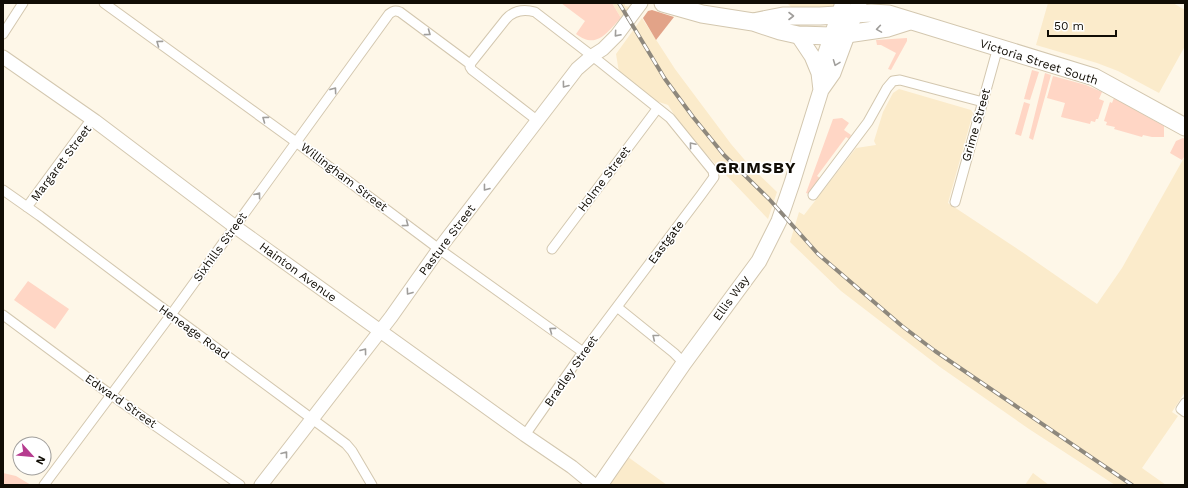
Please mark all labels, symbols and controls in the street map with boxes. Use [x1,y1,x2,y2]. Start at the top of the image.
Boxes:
one-way arrow [788,12,794,20]
scale bar [1048,12,1116,38]
text: 50 m [1054,19,1084,33]
one-way arrow [876,24,882,33]
one-way arrow [423,28,430,35]
one-way arrow [615,29,622,37]
street label: Victoria Street South [978,36,1100,88]
one-way arrow [156,40,163,48]
one-way arrow [833,60,841,67]
one-way arrow [563,80,570,87]
one-way arrow [329,87,337,94]
street label: Grime Street [959,87,993,163]
one-way arrow [262,117,269,124]
street label: Margaret Street [28,122,94,204]
street label: Willingham Street [298,140,390,214]
one-way arrow [690,142,697,150]
street label: Holme Street [575,144,633,214]
district label: GRIMSBY [716,158,796,177]
one-way arrow [484,184,491,191]
one-way arrow [253,193,260,200]
street label: Pasture Street [416,202,478,278]
street label: Sixhills Street [190,210,250,284]
street label: Eastgate [645,217,687,266]
one-way arrow [401,219,408,226]
street label: Hainton Avenue [257,239,339,305]
street label: Ellis Way [710,272,752,323]
one-way arrow [406,288,413,295]
street label: Heneage Road [156,302,232,362]
one-way arrow [549,328,556,335]
street label: Bradley Street [541,333,601,409]
one-way arrow [652,335,659,342]
one-way arrow [359,348,366,355]
street label: Edward Street [83,371,159,431]
north arrow [12,436,52,476]
one-way arrow [281,452,288,459]
text: N [33,454,48,467]

